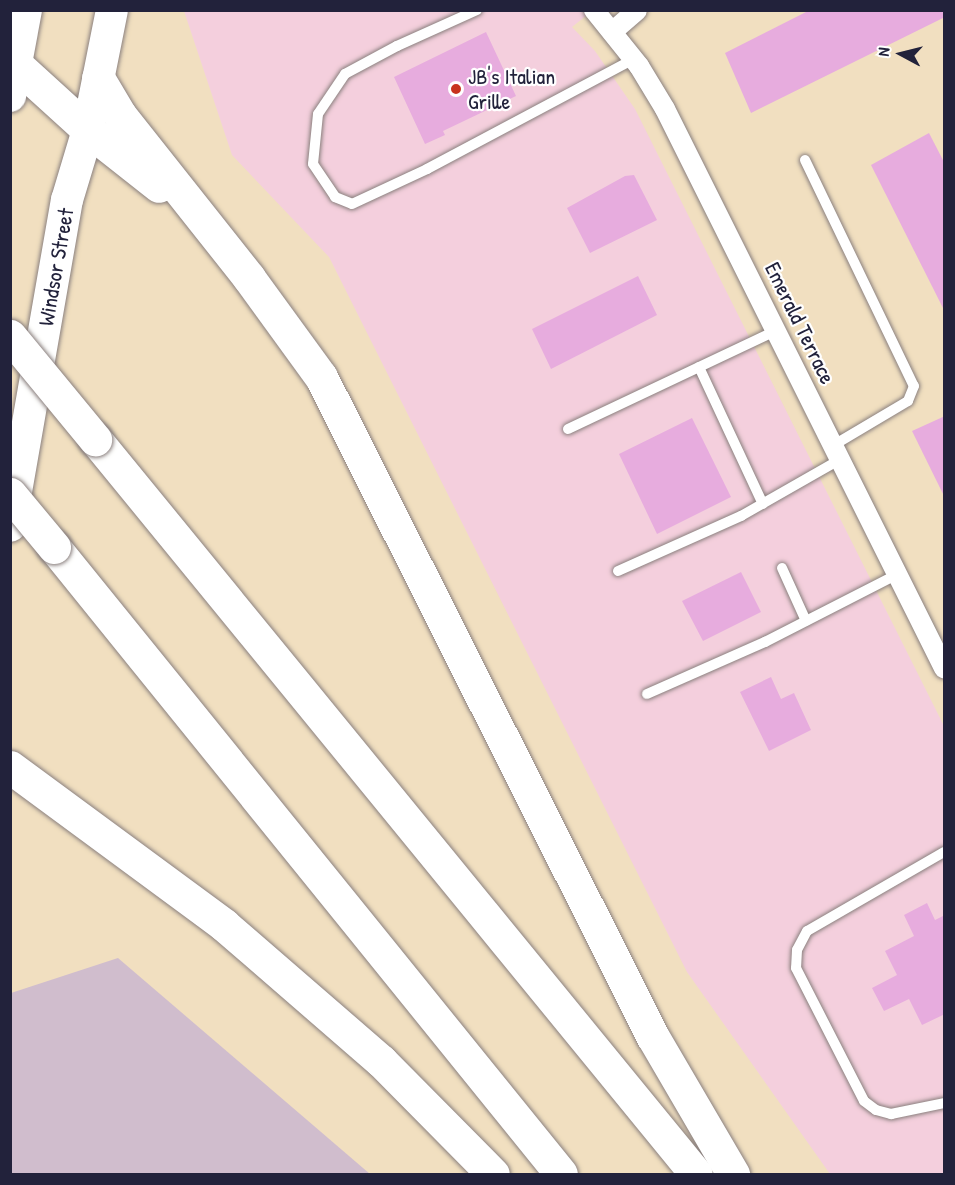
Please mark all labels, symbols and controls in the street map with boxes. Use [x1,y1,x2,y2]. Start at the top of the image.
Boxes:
north arrow [871,24,931,84]
text: N [872,46,895,57]
place label: JB's Italian Grille [468,63,555,114]
marker: JB's Italian Grille [449,82,463,96]
street label: Windsor Street [33,206,79,328]
street label: Emerald Terrace [759,258,841,388]

